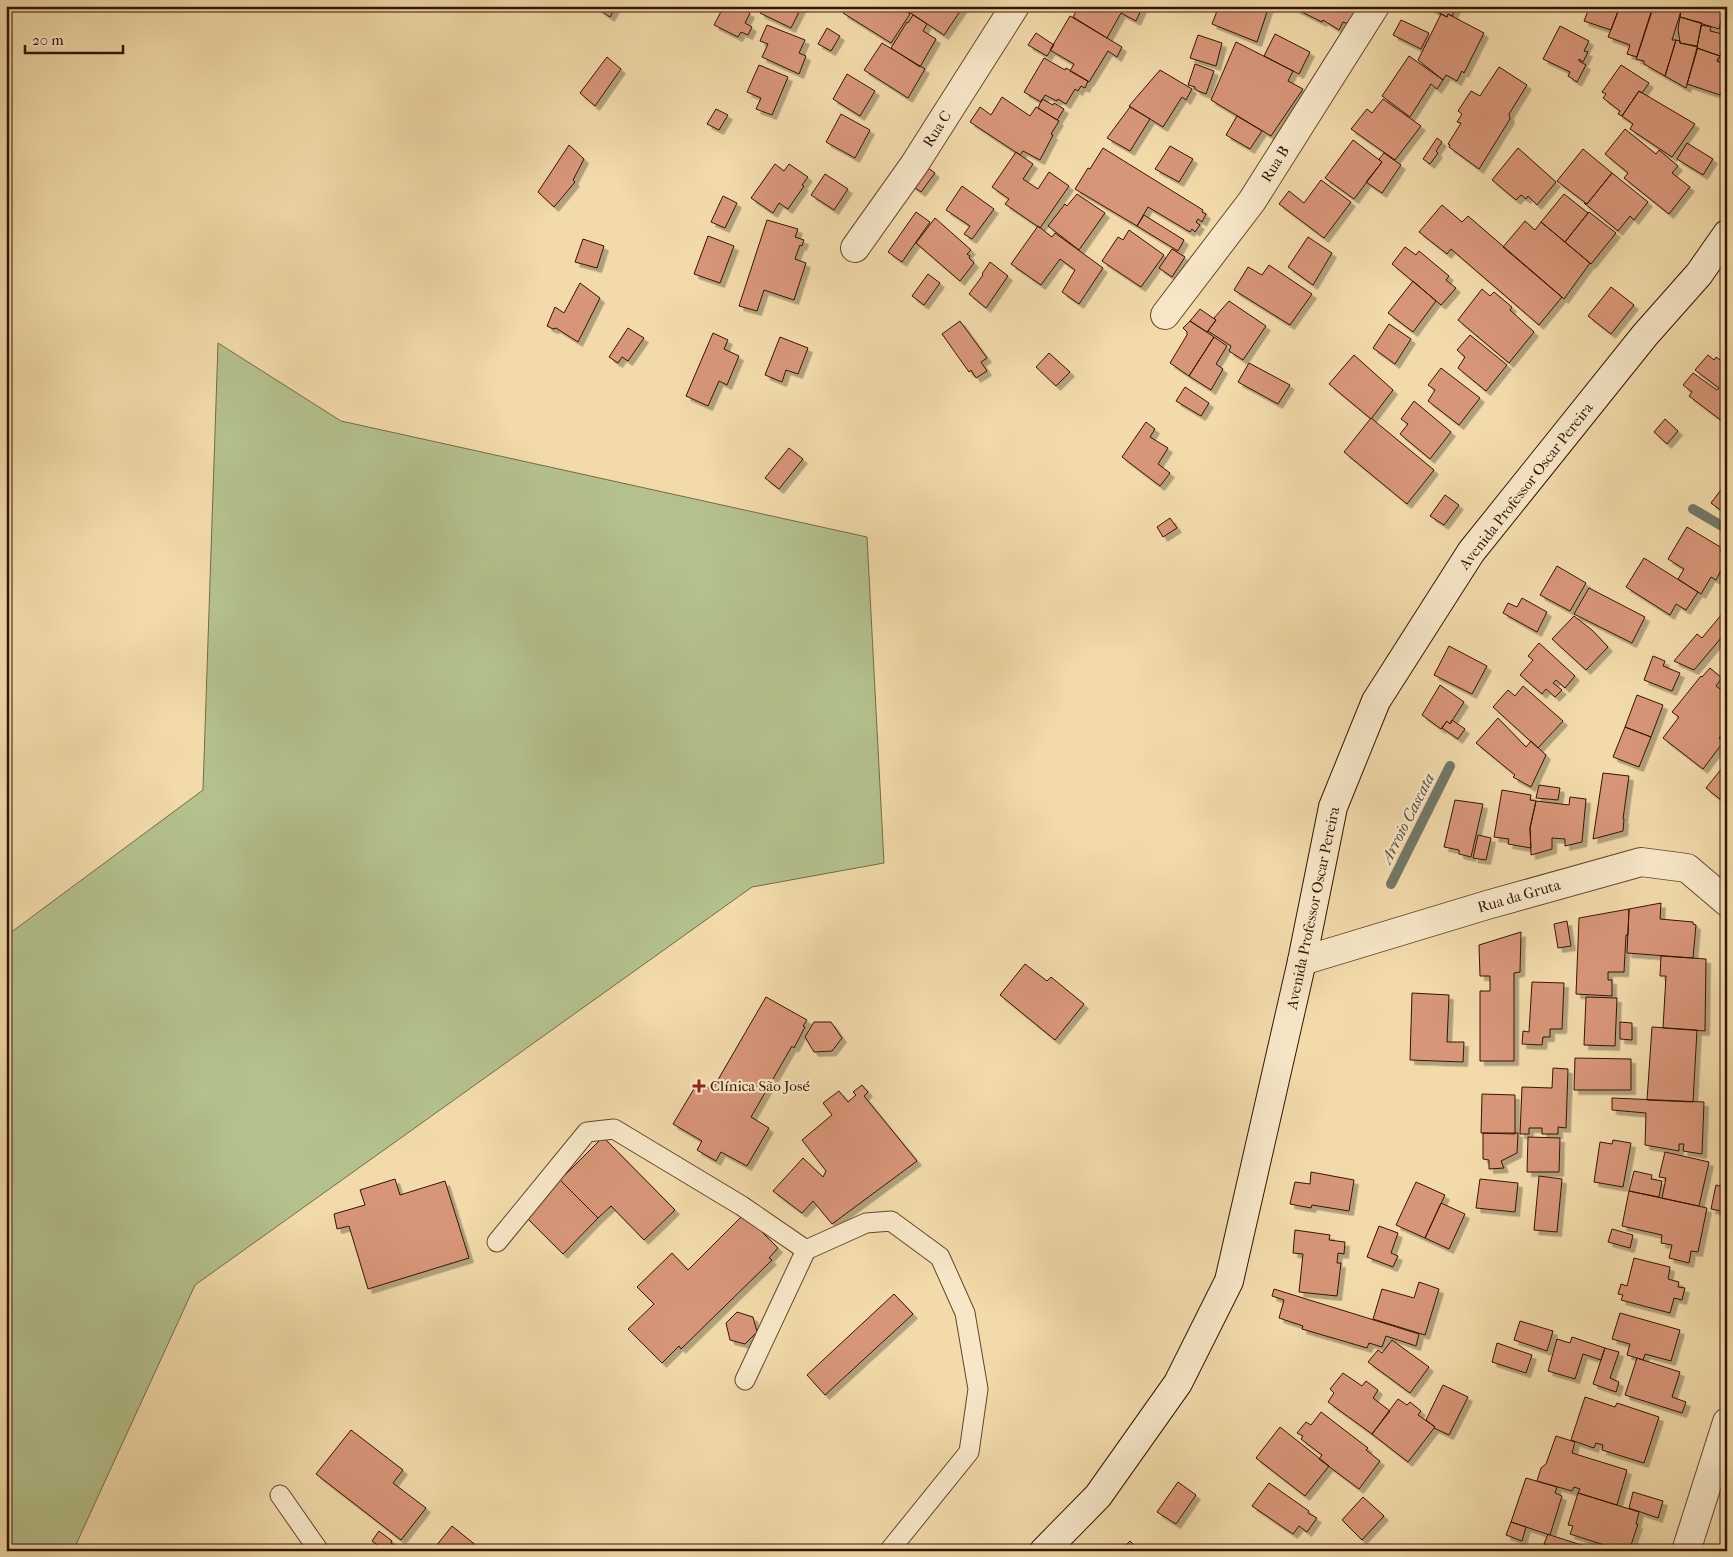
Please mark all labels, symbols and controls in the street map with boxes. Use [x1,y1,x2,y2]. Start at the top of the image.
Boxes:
scale bar [25,22,122,54]
text: 20 m [32,31,64,49]
street label: Rua C [919,108,955,150]
street label: Rua B [1257,143,1293,185]
street label: Avenida Professor Oscar Pereira [1455,398,1597,574]
water label: Arroio Cascata [1376,770,1438,868]
street label: Avenida Professor Oscar Pereira [1283,804,1344,1012]
street label: Rua da Gruta [1475,875,1564,916]
place label: Clínica São José [710,1077,810,1095]
marker: Clínica São José [692,1079,706,1093]

